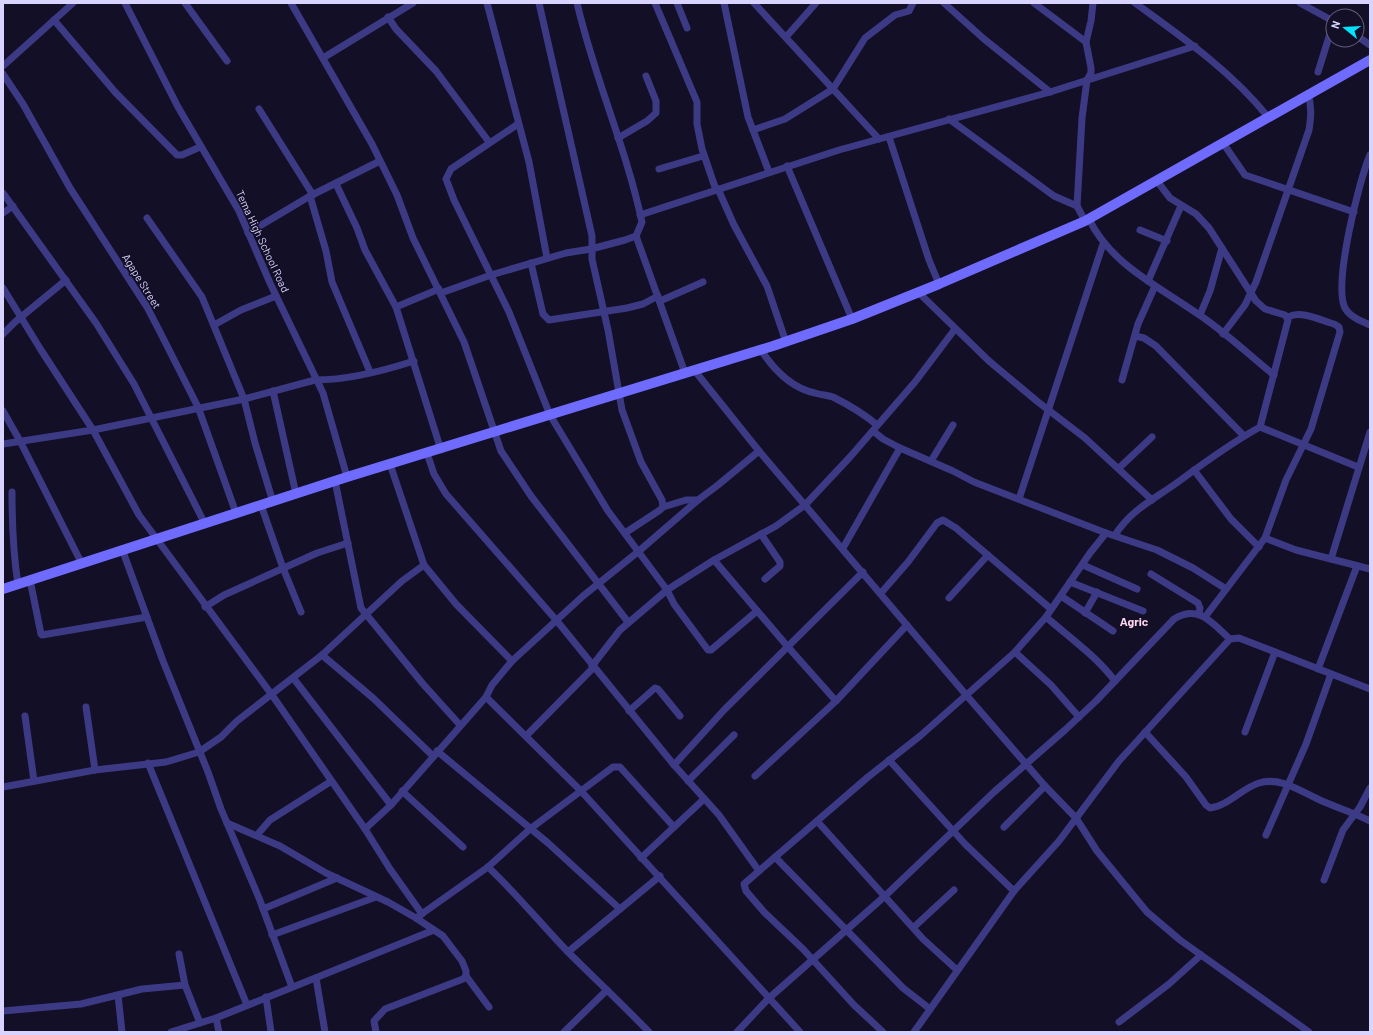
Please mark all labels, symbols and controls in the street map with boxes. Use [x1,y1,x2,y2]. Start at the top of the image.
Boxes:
north arrow [1325,8,1365,48]
text: N [1328,19,1342,30]
street label: Tema High School Road [234,188,292,294]
street label: Agape Street [120,251,164,311]
district label: Agric [1120,614,1149,628]

